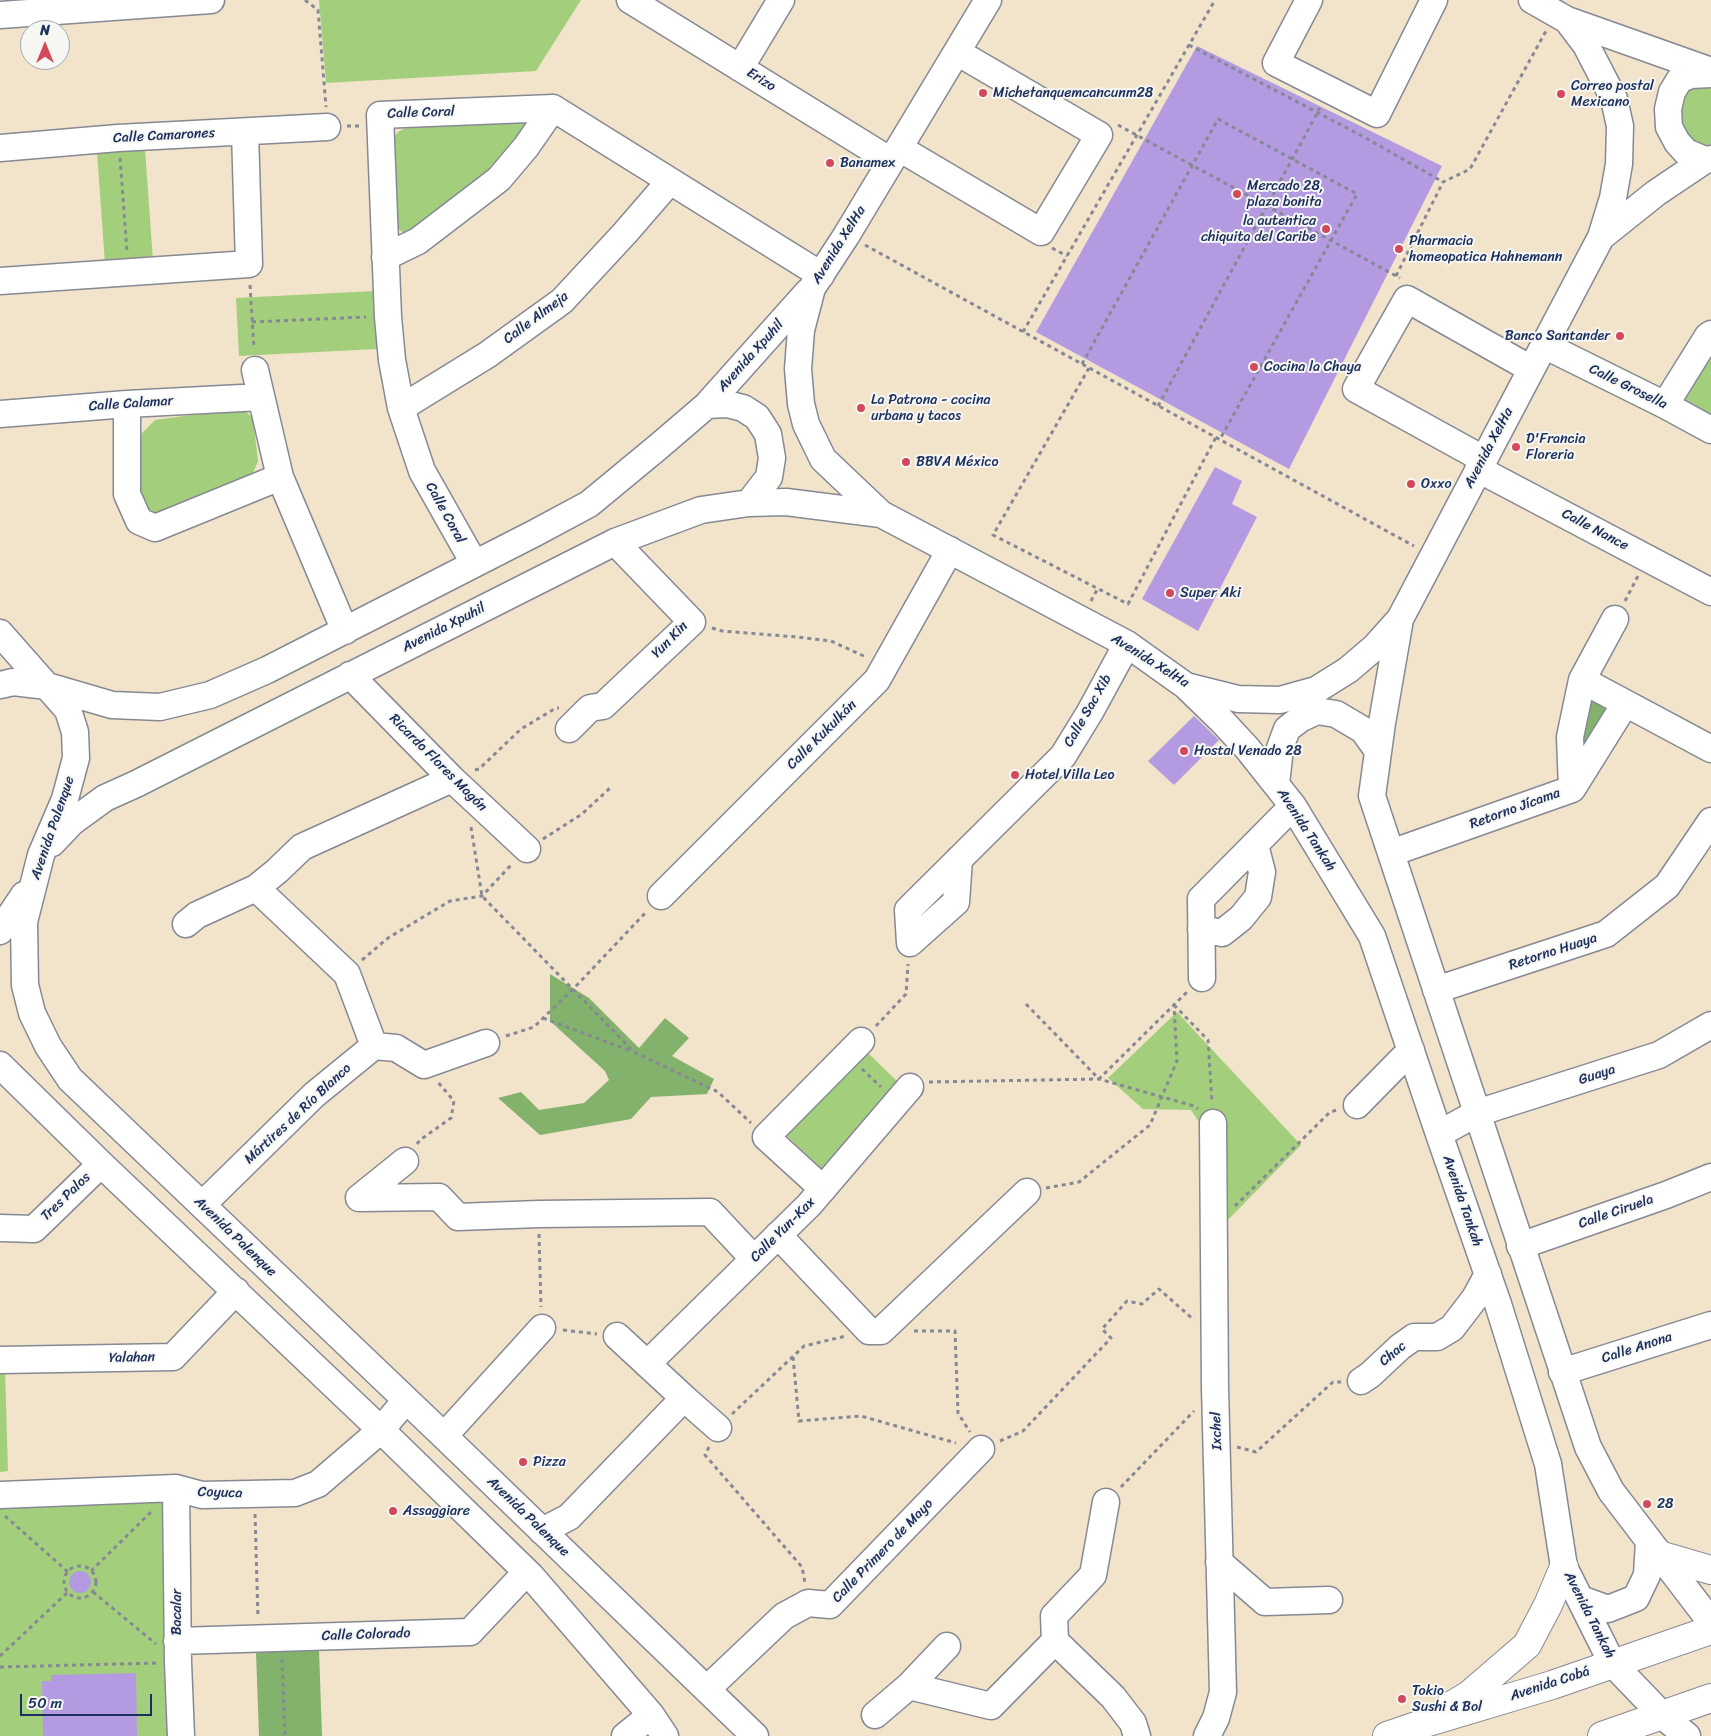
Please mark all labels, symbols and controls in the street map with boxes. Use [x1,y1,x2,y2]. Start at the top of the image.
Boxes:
text: N [40,18,50,43]
north arrow [20,20,70,70]
street label: Erizo [743,65,779,95]
place label: Correo postal Mexicano [1571,78,1654,110]
place label: Michetanquemcancunm28 [993,85,1153,101]
marker: Michetanquemcancunm28 [977,87,989,99]
marker: Correo postal Mexicano [1555,88,1567,100]
street label: Calle Coral [387,103,455,123]
street label: Calle Camarones [113,125,215,147]
place label: Banamex [840,155,895,171]
marker: Banamex [824,157,836,169]
place label: Mercado 28, plaza bonita [1247,178,1324,210]
marker: Mercado 28, plaza bonita [1231,188,1243,200]
street label: Avenida XelHa [808,203,870,287]
place label: la autentica chiquita del Caribe [1201,213,1316,246]
marker: la autentica chiquita del Caribe [1320,223,1332,235]
place label: Pharmacia homeopatica Hahnemann [1409,233,1562,266]
marker: Pharmacia homeopatica Hahnemann [1393,243,1405,255]
street label: Calle Almeja [500,288,572,348]
street label: Avenida Xpuhil [714,317,788,395]
place label: Banco Santander [1505,328,1610,344]
marker: Banco Santander [1614,330,1626,342]
place label: Cocina la Chaya [1264,359,1361,375]
marker: Cocina la Chaya [1248,361,1260,373]
street label: Calle Grosella [1586,361,1670,413]
place label: La Patrona - cocina urbana y tacos [871,392,991,424]
street label: Calle Calamar [88,393,174,415]
marker: La Patrona - cocina urbana y tacos [855,402,867,414]
street label: Avenida XelHa [1461,405,1517,491]
place label: D'Francia Floreria [1526,431,1585,464]
marker: D'Francia Floreria [1510,441,1522,453]
place label: BBVA México [916,454,999,470]
marker: BBVA México [900,456,912,468]
place label: Oxxo [1421,476,1451,492]
marker: Oxxo [1405,478,1417,490]
street label: Calle Coral [421,480,469,546]
street label: Calle Nance [1559,505,1631,555]
place label: Super Aki [1180,585,1241,601]
marker: Super Aki [1164,587,1176,599]
street label: Avenida Xpuhil [400,600,488,656]
street label: Yun Kin [648,618,692,662]
street label: Avenida XelHa [1108,630,1192,692]
street label: Calle Sac Xib [1060,672,1116,750]
street label: Calle Kukulkán [784,697,860,773]
street label: Ricardo Flores Magón [386,711,490,815]
place label: Hostal Venado 28 [1194,743,1302,759]
marker: Hostal Venado 28 [1178,745,1190,757]
place label: Hotel Villa Leo [1025,767,1115,783]
marker: Hotel Villa Leo [1009,769,1021,781]
street label: Avenida Palenque [27,774,79,882]
street label: Avenida Tankah [1273,785,1339,875]
street label: Retorno Jícama [1467,785,1563,833]
street label: Retorno Huaya [1507,930,1599,974]
street label: Mártires de Río Blanco [241,1060,355,1168]
street label: Guaya [1577,1061,1617,1089]
street label: Avenida Tankah [1439,1153,1485,1249]
street label: Tres Palos [38,1169,94,1225]
street label: Calle Ciruela [1576,1191,1656,1233]
street label: Avenida Palenque [190,1193,280,1281]
street label: Calle Yun-Kax [747,1194,819,1266]
street label: Calle Anona [1600,1329,1674,1367]
street label: Chac [1376,1338,1410,1370]
street label: Yalahan [109,1349,155,1367]
street label: Ixchel [1208,1412,1226,1450]
place label: Pizza [533,1454,566,1470]
marker: Pizza [517,1456,529,1468]
street label: Avenida Palenque [483,1473,573,1561]
street label: Coyuca [197,1484,243,1502]
street label: Calle Primero de Mayo [829,1496,937,1606]
place label: 28 [1657,1496,1674,1512]
marker: 28 [1641,1498,1653,1510]
place label: Assaggiare [403,1503,470,1519]
marker: Assaggiare [387,1505,399,1517]
street label: Avenida Tankah [1560,1569,1618,1661]
street label: Bacalar [169,1589,185,1635]
street label: Calle Colorado [321,1625,411,1645]
street label: Avenida Cobá [1508,1663,1592,1705]
place label: Tokio Sushi & Bol [1412,1683,1482,1715]
scale bar [22,1684,155,1716]
text: 50 m [28,1690,62,1716]
marker: Tokio Sushi & Bol [1396,1693,1408,1705]

